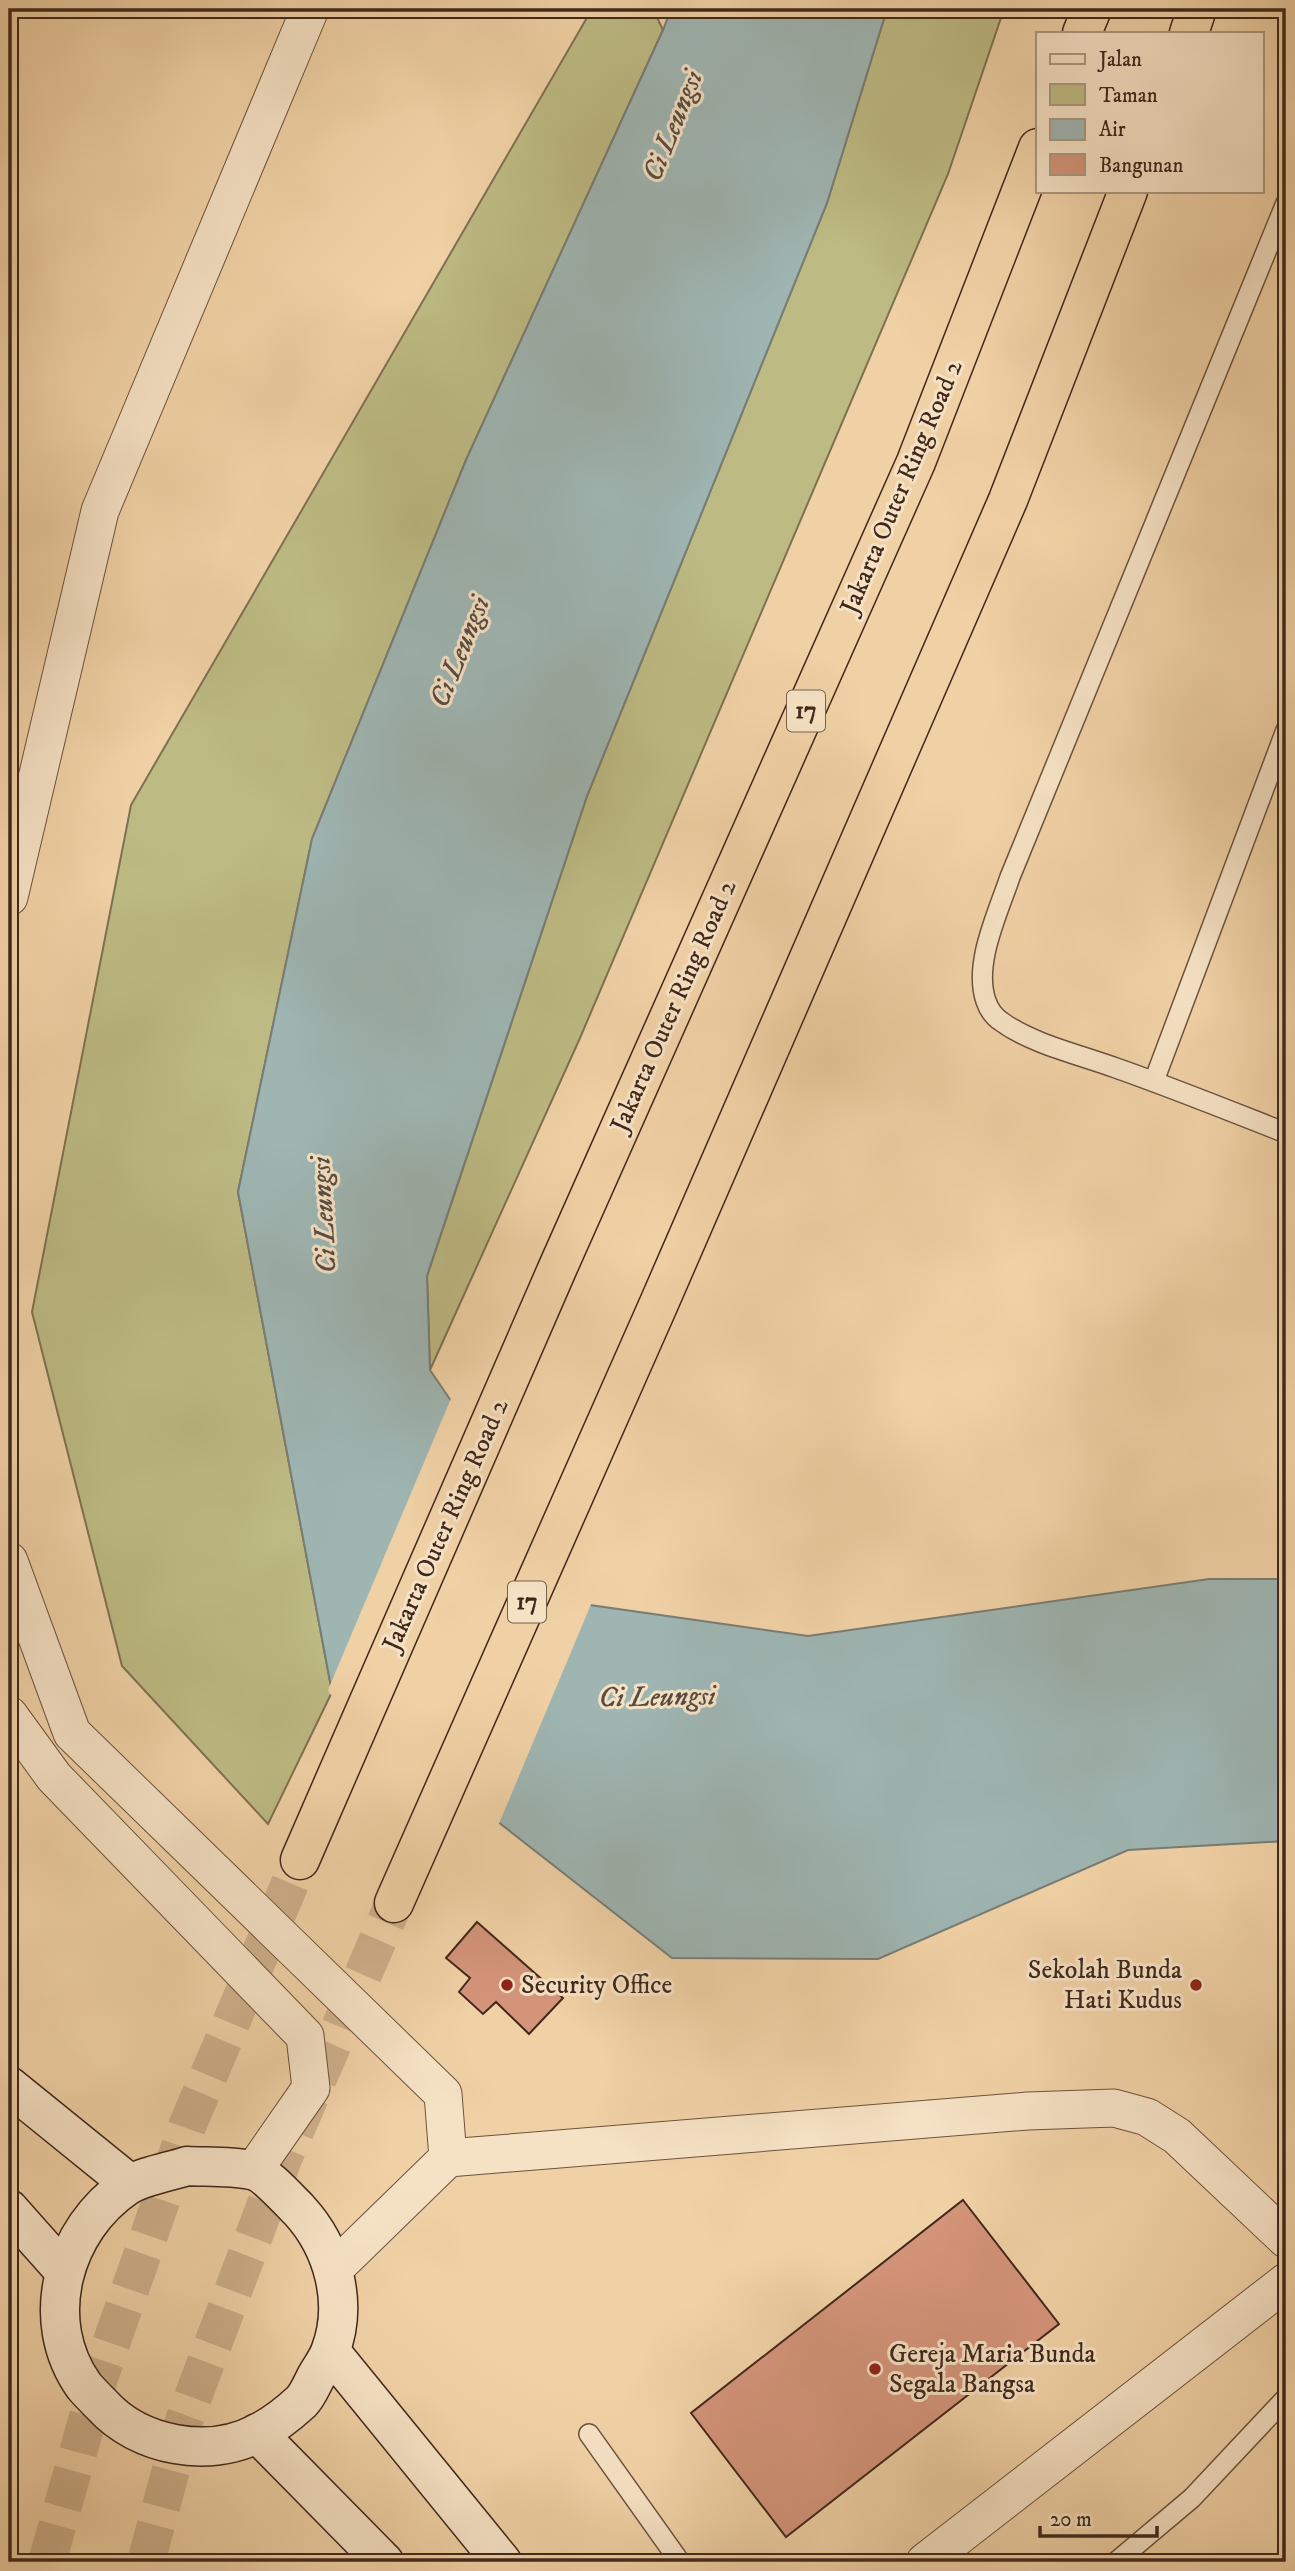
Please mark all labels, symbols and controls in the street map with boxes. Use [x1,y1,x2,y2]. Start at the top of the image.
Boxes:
legend [1036,32,1264,192]
text: Jalan [1097,47,1142,73]
water label: Ci Leungsi [635,64,712,187]
text: Taman [1099,83,1158,109]
text: Air [1099,117,1126,143]
text: Bangunan [1099,153,1183,179]
street label: Jakarta Outer Ring Road 2 [833,355,971,621]
water label: Ci Leungsi [422,590,499,713]
road number: 17 [787,690,825,732]
street label: Jakarta Outer Ring Road 2 [603,874,745,1139]
water label: Ci Leungsi [303,1154,345,1274]
street label: Jakarta Outer Ring Road 2 [375,1393,517,1658]
road number: 17 [508,1582,546,1622]
water label: Ci Leungsi [598,1678,717,1716]
place label: Sekolah Bunda Hati Kudus [1028,1954,1182,2017]
place label: Security Office [521,1969,672,2002]
marker: Security Office [499,1977,515,1993]
marker: Sekolah Bunda Hati Kudus [1188,1977,1204,1993]
place label: Gereja Maria Bunda Segala Bangsa [889,2338,1096,2401]
marker: Gereja Maria Bunda Segala Bangsa [867,2361,883,2377]
scale bar [1040,2494,1157,2538]
text: 20 m [1050,2507,1092,2533]

